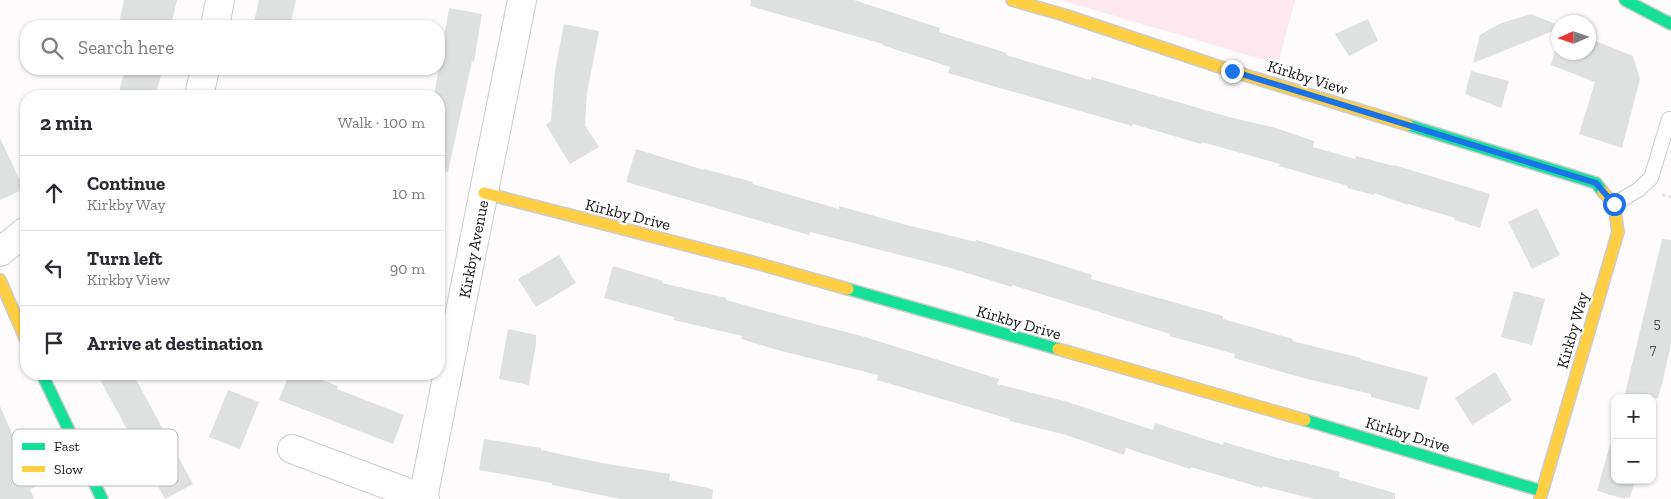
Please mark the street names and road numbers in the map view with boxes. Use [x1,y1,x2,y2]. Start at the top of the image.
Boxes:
street label: Kirkby View [1265,56,1351,99]
street label: Kirkby Drive [583,195,672,234]
street label: Kirkby Avenue [455,198,492,300]
street label: Kirkby Way [1553,289,1593,371]
street label: Kirkby Drive [974,301,1063,344]
street label: Kirkby Drive [1363,413,1452,456]

